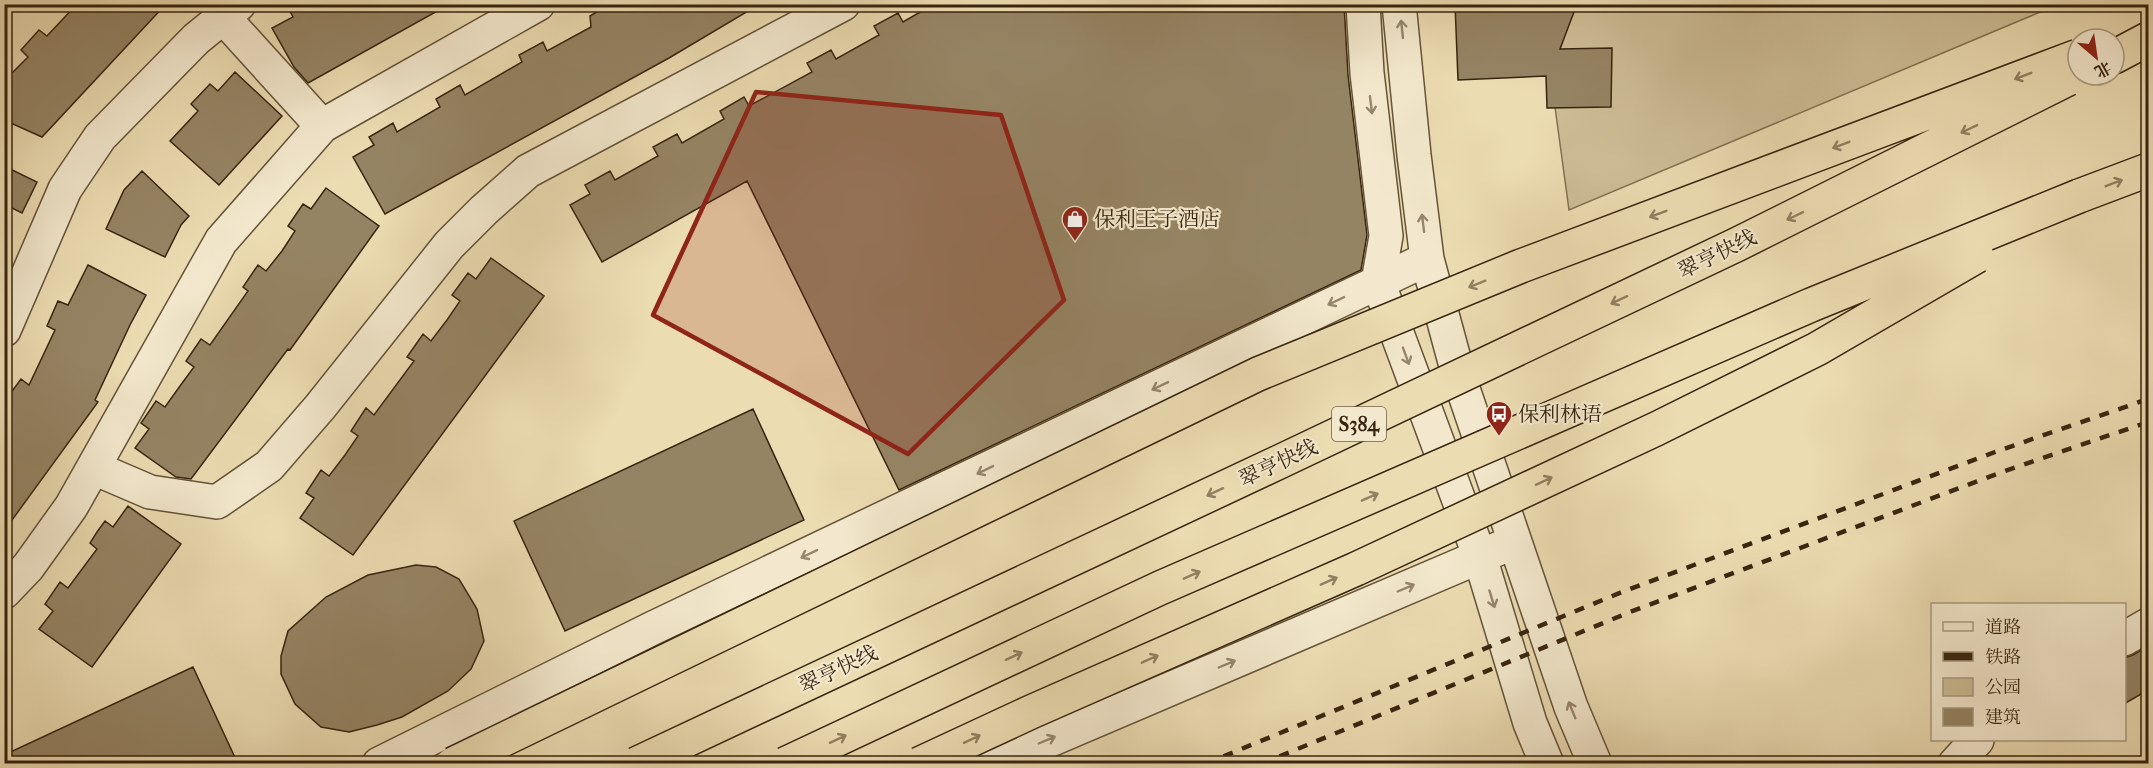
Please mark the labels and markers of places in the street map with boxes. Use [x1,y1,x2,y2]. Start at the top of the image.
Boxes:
shop icon: 保利王子酒店 [1060,204,1090,242]
place label: 保利王子酒店 [1094,207,1220,231]
bus stop icon: 保利林语 [1484,399,1514,437]
place label: 保利林语 [1518,402,1602,426]

